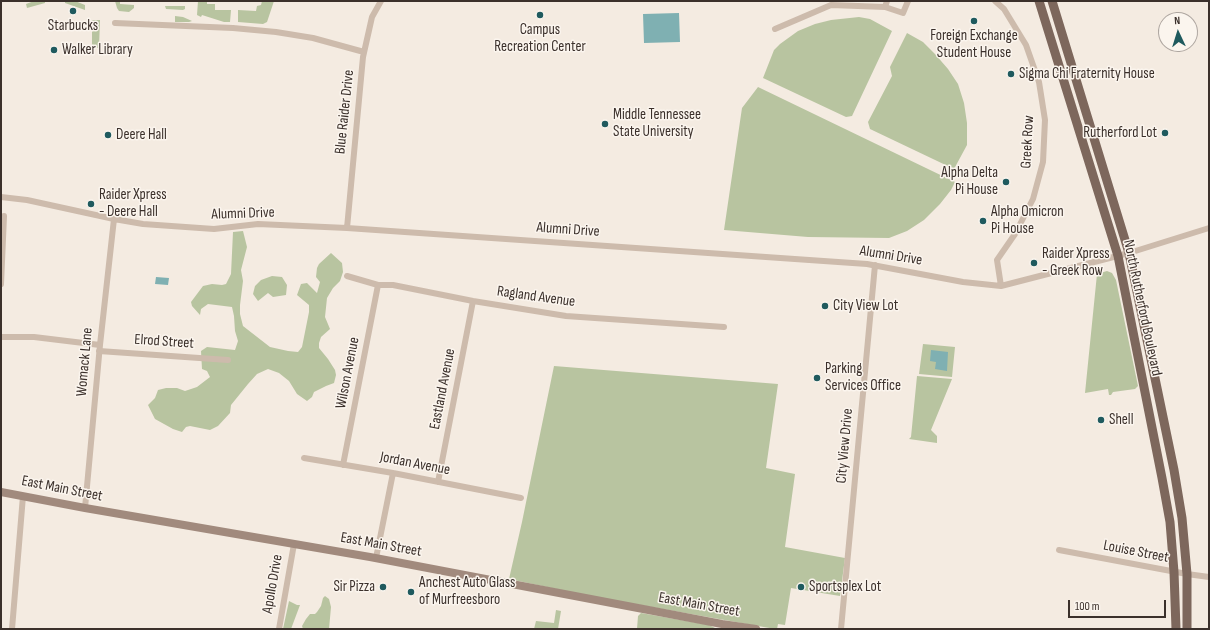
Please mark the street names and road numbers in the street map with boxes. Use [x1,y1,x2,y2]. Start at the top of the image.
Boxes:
street label: Blue Raider Drive [332,69,358,155]
street label: Greek Row [1018,115,1038,169]
street label: Alumni Drive [211,204,275,224]
street label: Alumni Drive [536,219,600,241]
street label: North Rutherford Boulevard [1119,238,1165,378]
street label: Alumni Drive [858,242,924,270]
street label: Ragland Avenue [496,283,576,311]
street label: Womack Lane [73,327,97,397]
street label: Elrod Street [134,331,194,353]
street label: Wilson Avenue [332,336,364,410]
street label: Eastland Avenue [426,347,460,431]
street label: City View Drive [833,408,857,484]
street label: Jordan Avenue [378,448,452,480]
street label: East Main Street [20,472,104,506]
street label: East Main Street [339,529,423,561]
street label: Louise Street [1102,537,1170,567]
street label: Apollo Drive [259,553,287,615]
street label: East Main Street [657,589,741,621]

